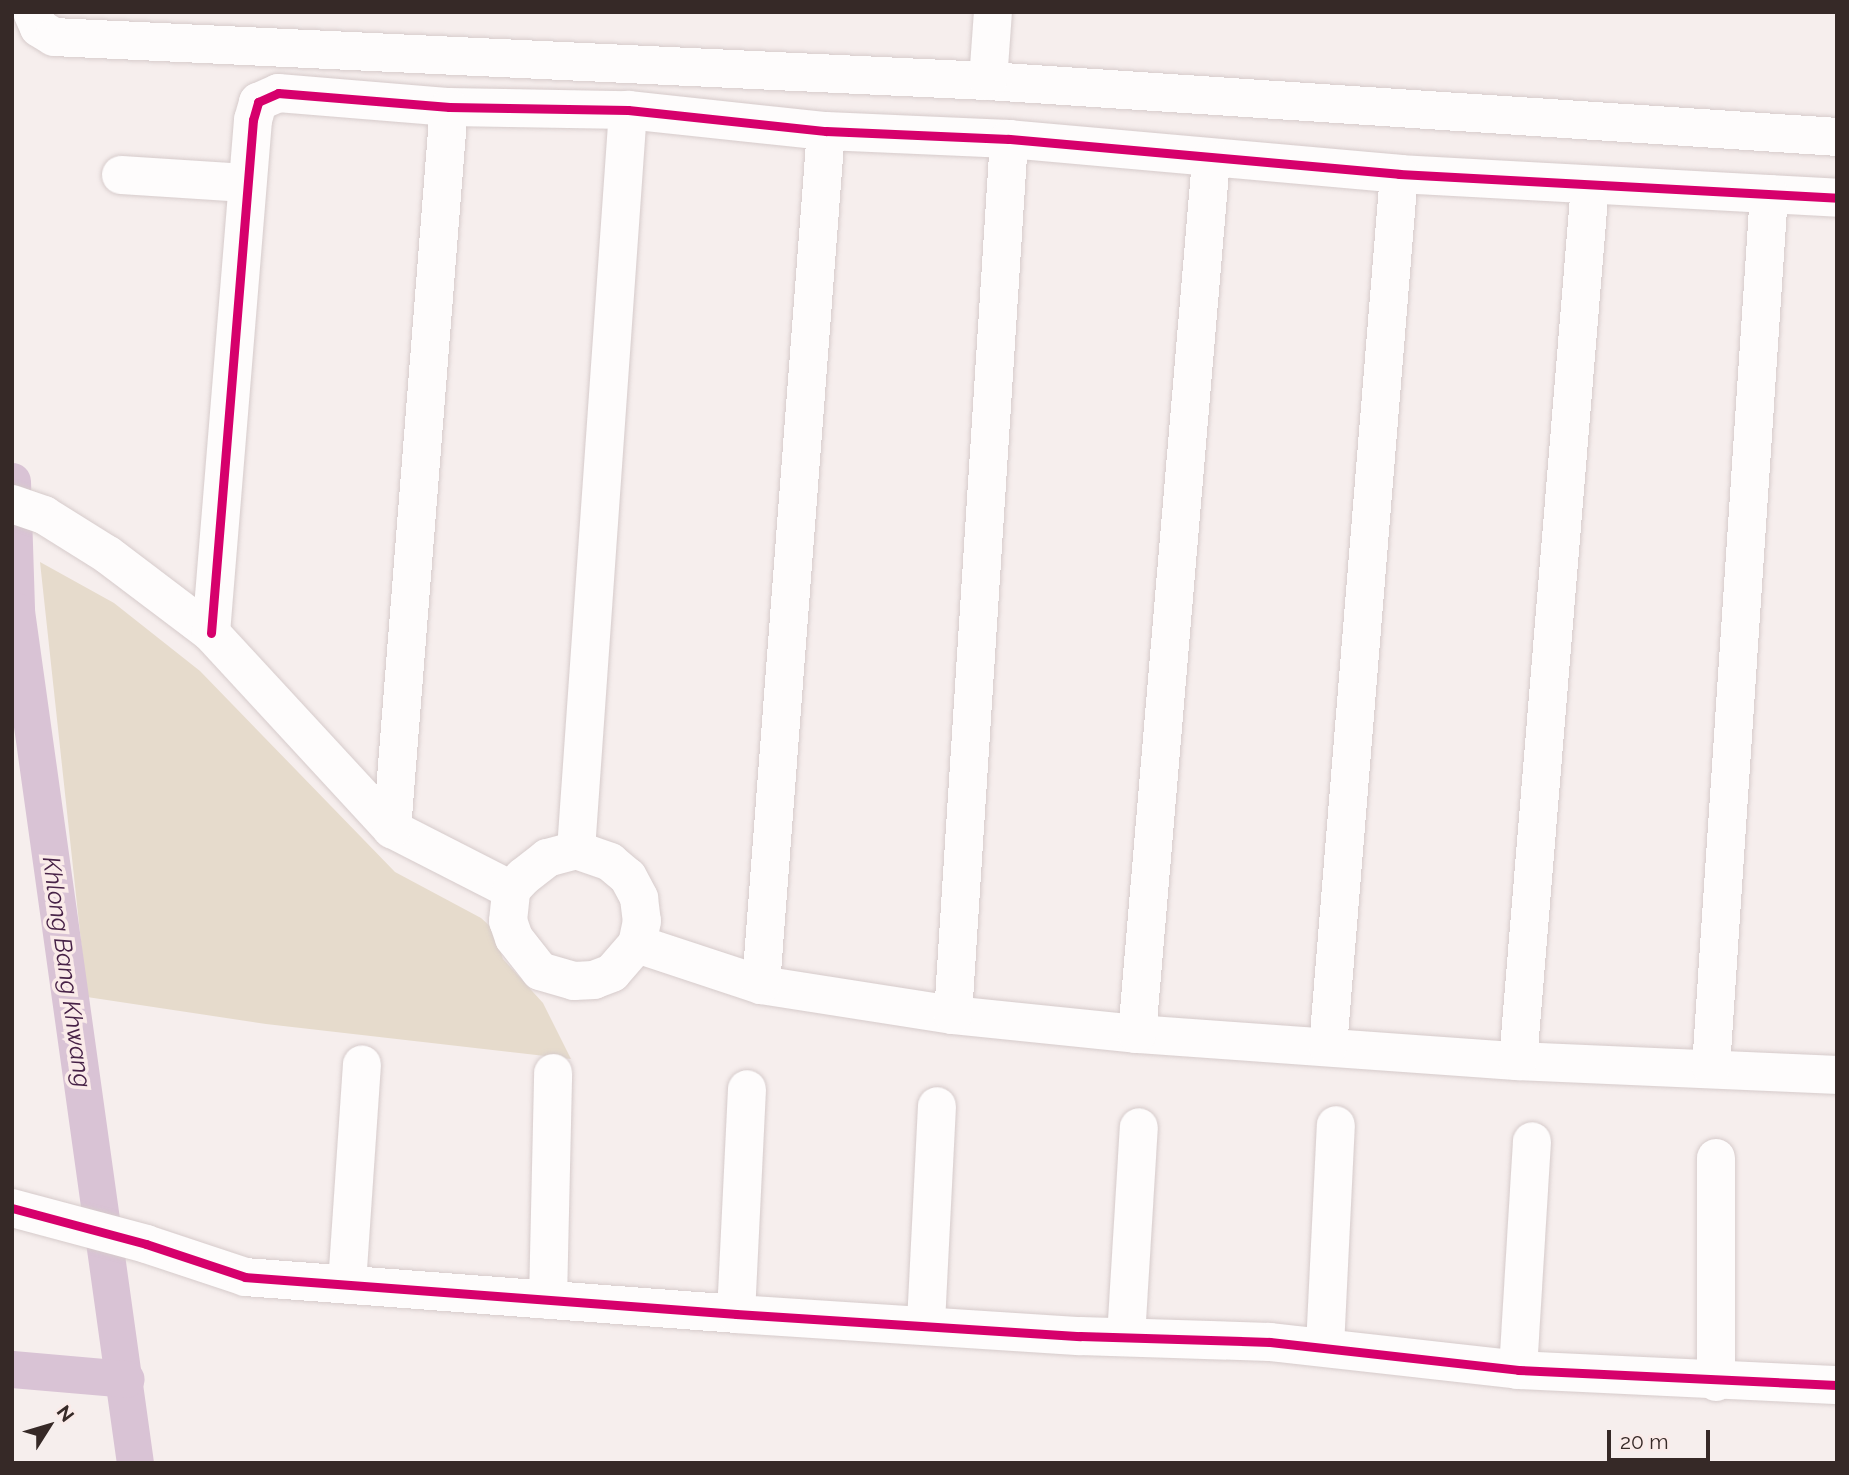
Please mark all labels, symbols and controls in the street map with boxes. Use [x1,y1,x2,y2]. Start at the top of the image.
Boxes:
water label: Khlong Bang Khwang [37,855,97,1089]
north arrow [14,1391,84,1461]
text: N [53,1401,79,1426]
scale bar [1611,1416,1714,1460]
text: 20 m [1620,1429,1668,1454]

